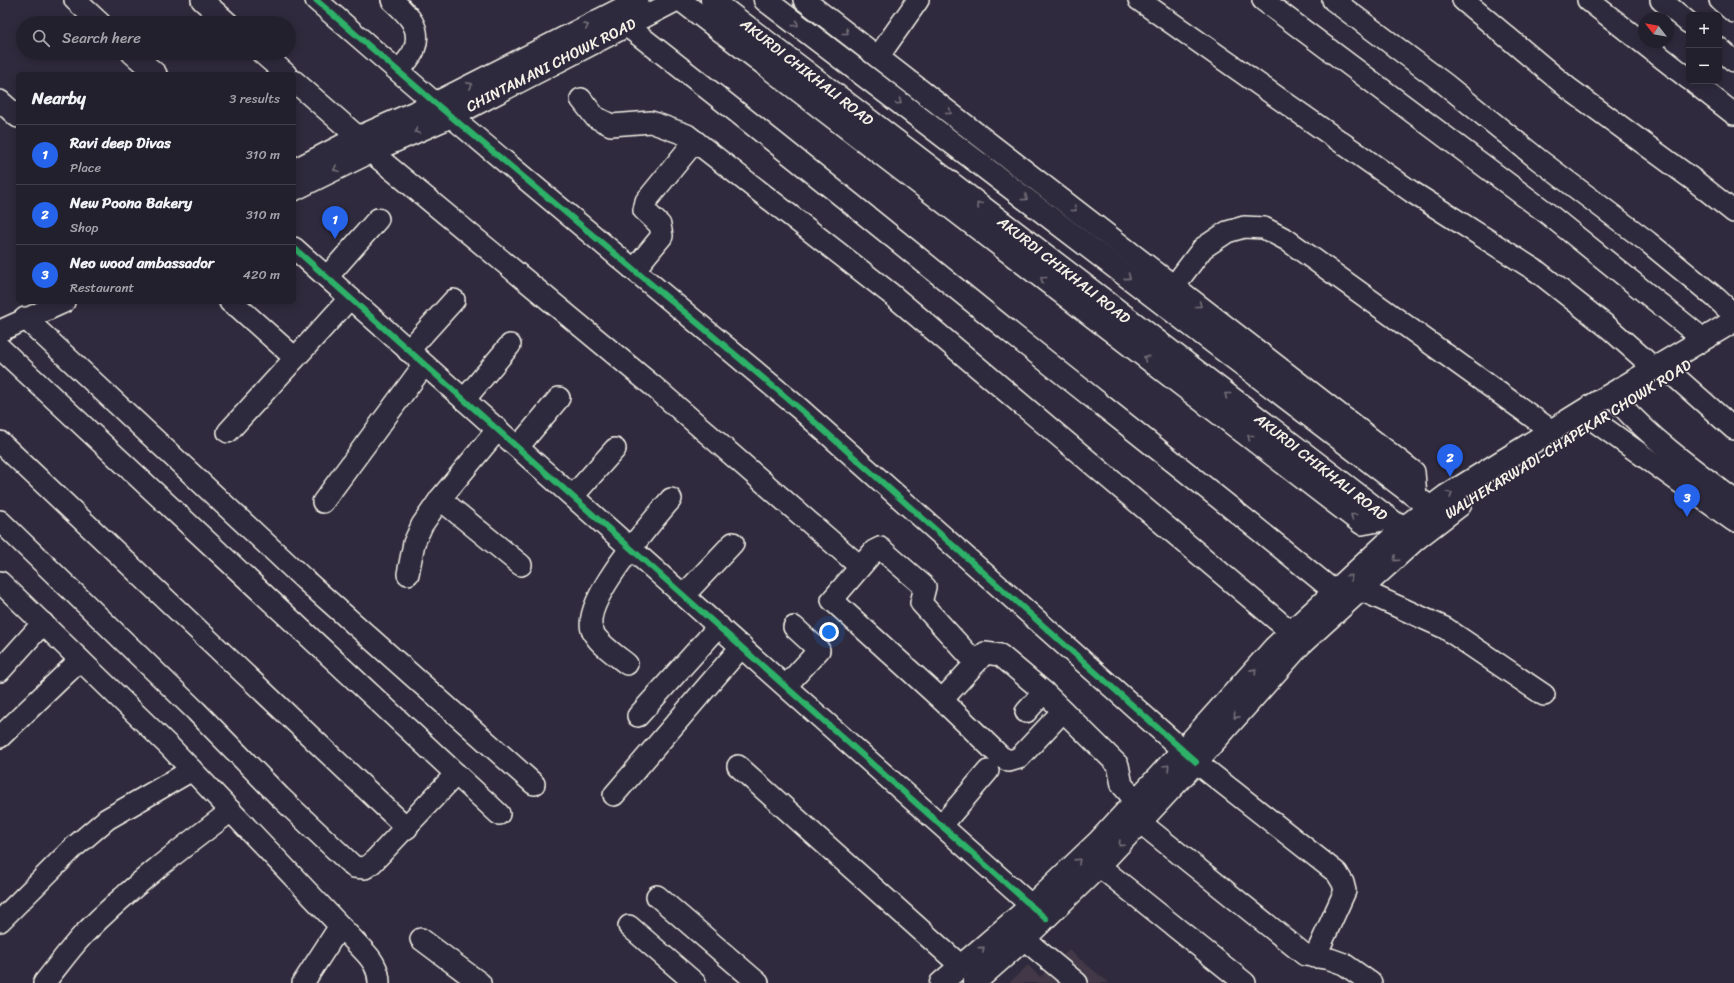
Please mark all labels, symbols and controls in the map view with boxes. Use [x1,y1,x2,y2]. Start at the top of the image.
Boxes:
street label: CHINTAMANI CHOWK ROAD [461,11,641,119]
street label: AKURDI CHIKHALI ROAD [734,11,879,133]
north arrow [1638,12,1674,48]
map controls [1686,12,1722,84]
button: + [1686,12,1722,48]
search box [16,16,296,60]
one-way arrow [791,19,798,26]
one-way arrow [582,23,589,31]
text: Search here [62,25,141,51]
icon: search [30,27,52,49]
one-way arrow [842,28,849,35]
button: − [1686,48,1722,84]
one-way arrow [466,82,473,90]
text: Nearby [32,83,86,113]
text: 3 results [229,87,280,110]
one-way arrow [895,98,902,105]
one-way arrow [944,107,951,114]
one-way arrow [413,127,420,135]
text: Ravi deep Divas [70,130,171,156]
text: 1 [42,143,48,166]
text: 310 m [246,143,280,166]
text: Place [70,156,101,179]
one-way arrow [333,164,341,172]
text: New Poona Bakery [70,190,192,216]
one-way arrow [1021,193,1028,201]
one-way arrow [976,202,983,209]
text: 2 [41,203,49,226]
text: 310 m [246,203,280,226]
one-way arrow [1069,204,1076,211]
pin: 1 [322,206,348,239]
street label: AKURDI CHIKHALI ROAD [991,209,1136,331]
text: Shop [70,216,98,239]
text: Neo wood ambassador [70,250,214,276]
text: 3 [41,263,49,286]
text: 420 m [243,263,280,286]
one-way arrow [1124,272,1131,279]
text: Restaurant [70,276,134,299]
one-way arrow [1041,277,1048,284]
one-way arrow [1194,301,1201,308]
street label: WALHEKARWADI-CHAPEKAR CHOWK ROAD [1439,352,1697,526]
one-way arrow [1144,356,1151,363]
one-way arrow [1224,392,1231,399]
street label: AKURDI CHIKHALI ROAD [1248,406,1393,528]
one-way arrow [1247,435,1254,442]
pin: 2 [1437,444,1463,477]
pin: 3 [1674,484,1700,517]
one-way arrow [1446,491,1453,498]
one-way arrow [1350,514,1357,521]
one-way arrow [1393,554,1400,561]
one-way arrow [1346,575,1353,582]
your location [819,622,839,642]
one-way arrow [1249,668,1256,675]
one-way arrow [1234,712,1241,719]
one-way arrow [1163,764,1170,772]
one-way arrow [1118,839,1126,847]
one-way arrow [1073,859,1081,866]
one-way arrow [977,946,984,953]

